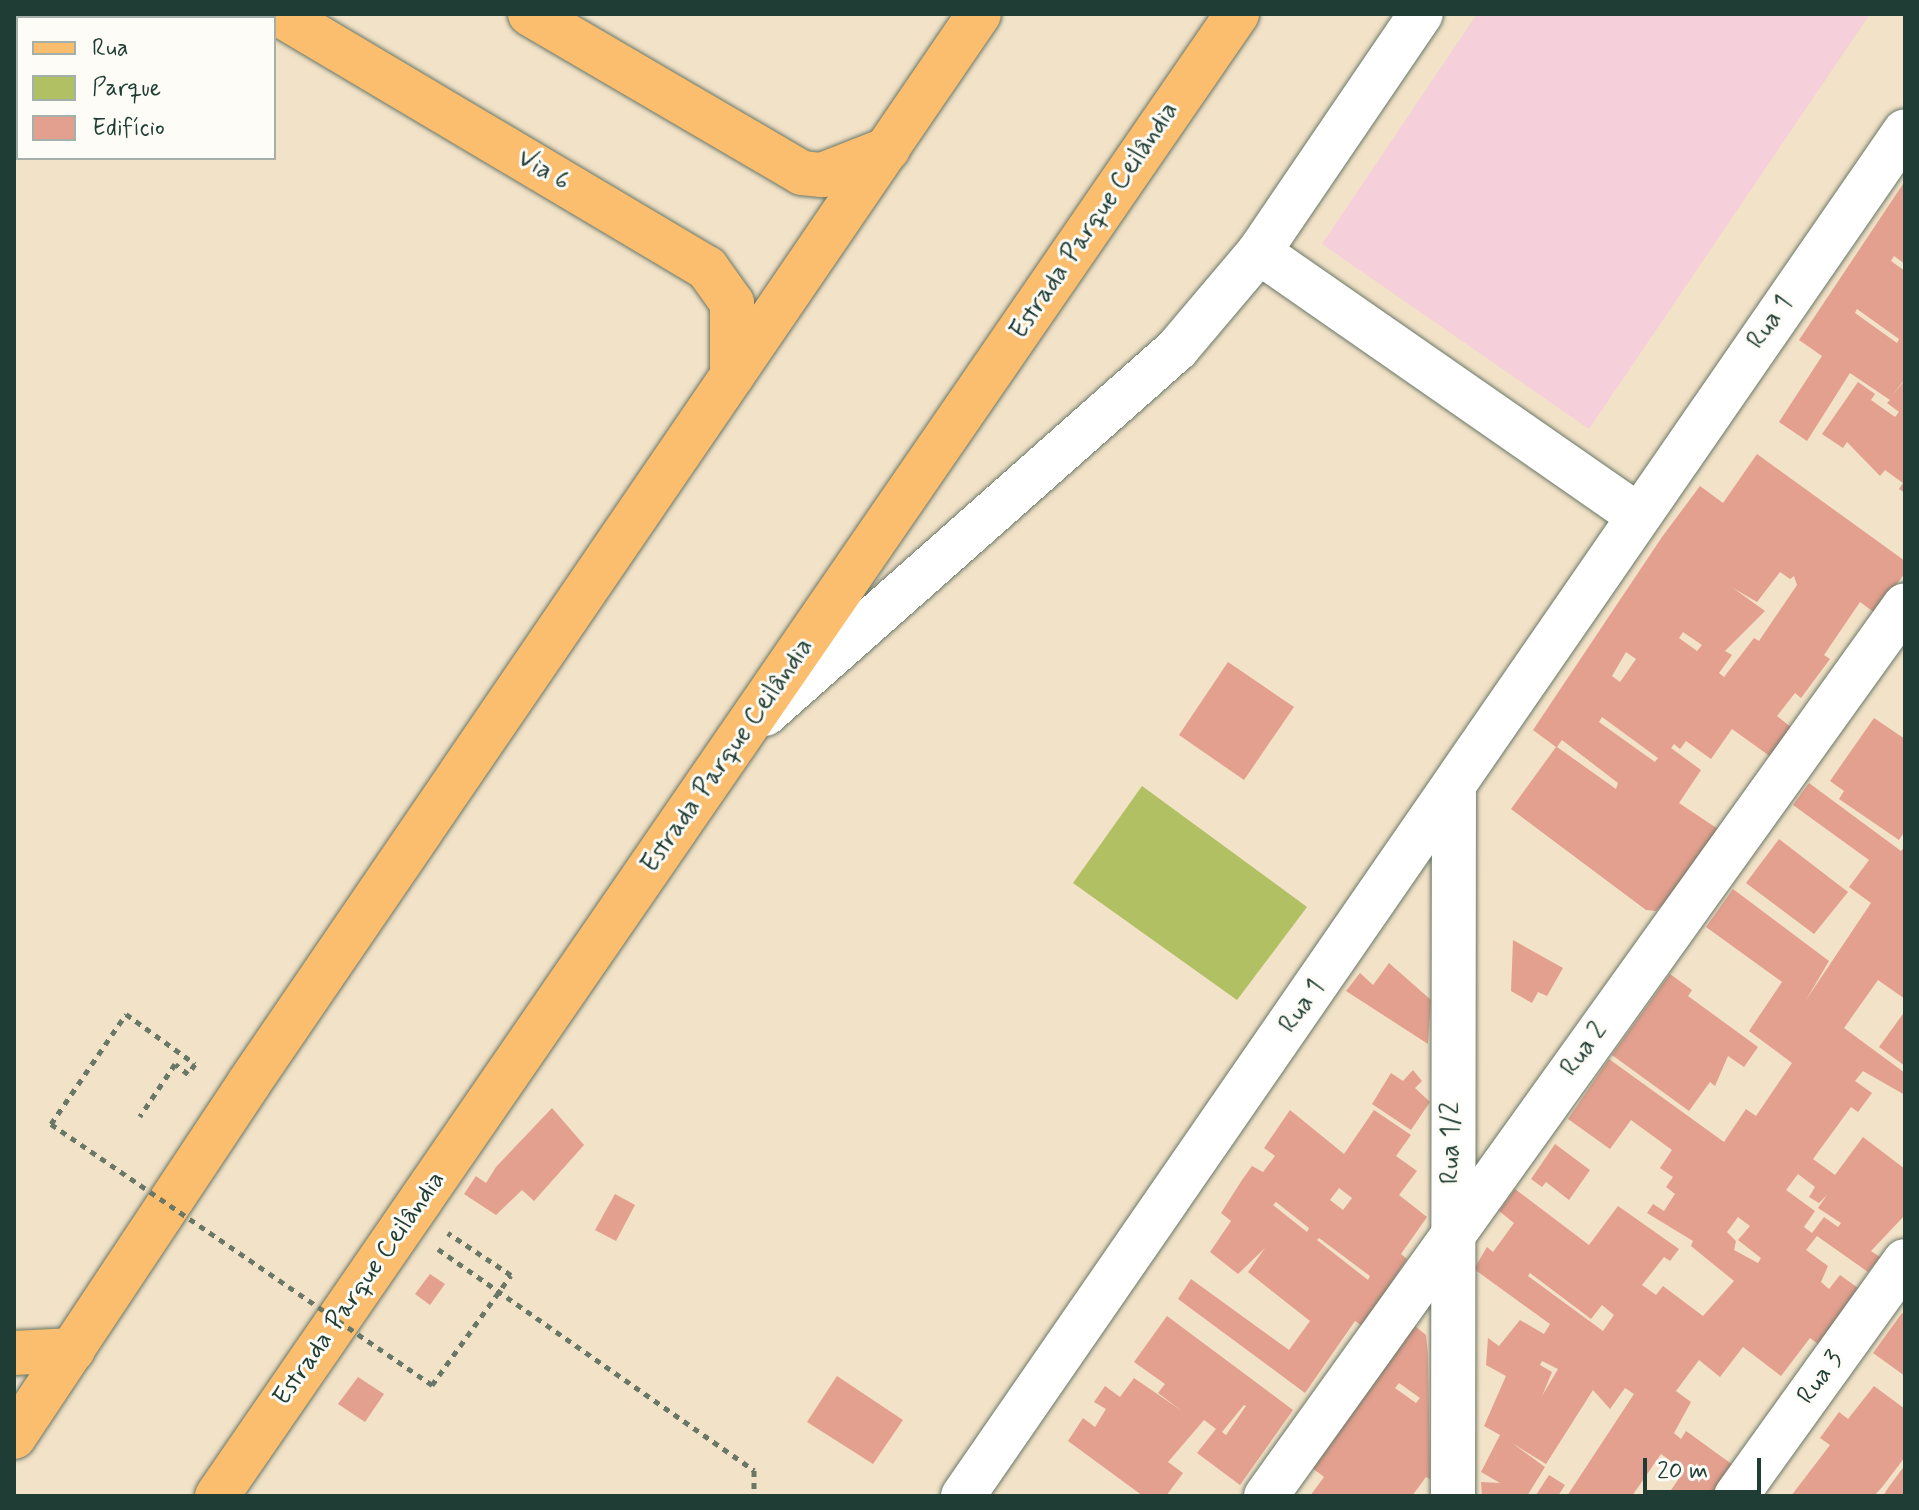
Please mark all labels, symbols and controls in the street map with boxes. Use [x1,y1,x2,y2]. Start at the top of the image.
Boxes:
legend [16,16,276,160]
text: Rua [92,33,129,64]
text: Parque [92,73,161,104]
street label: Estrada Parque Ceilândia [1006,99,1184,343]
text: Edifício [92,113,165,144]
street label: Via 6 [511,143,575,199]
street label: Rua 1 [1742,290,1800,356]
street label: Estrada Parque Ceilândia [637,636,819,876]
street label: Rua 1 [1274,974,1332,1040]
street label: Rua 2 [1555,1017,1615,1083]
street label: Rua 1/2 [1436,1102,1468,1184]
street label: Estrada Parque Ceilândia [269,1169,451,1409]
street label: Rua 3 [1791,1345,1851,1411]
scale bar [1647,1442,1765,1492]
text: 20 m [1657,1456,1708,1487]

